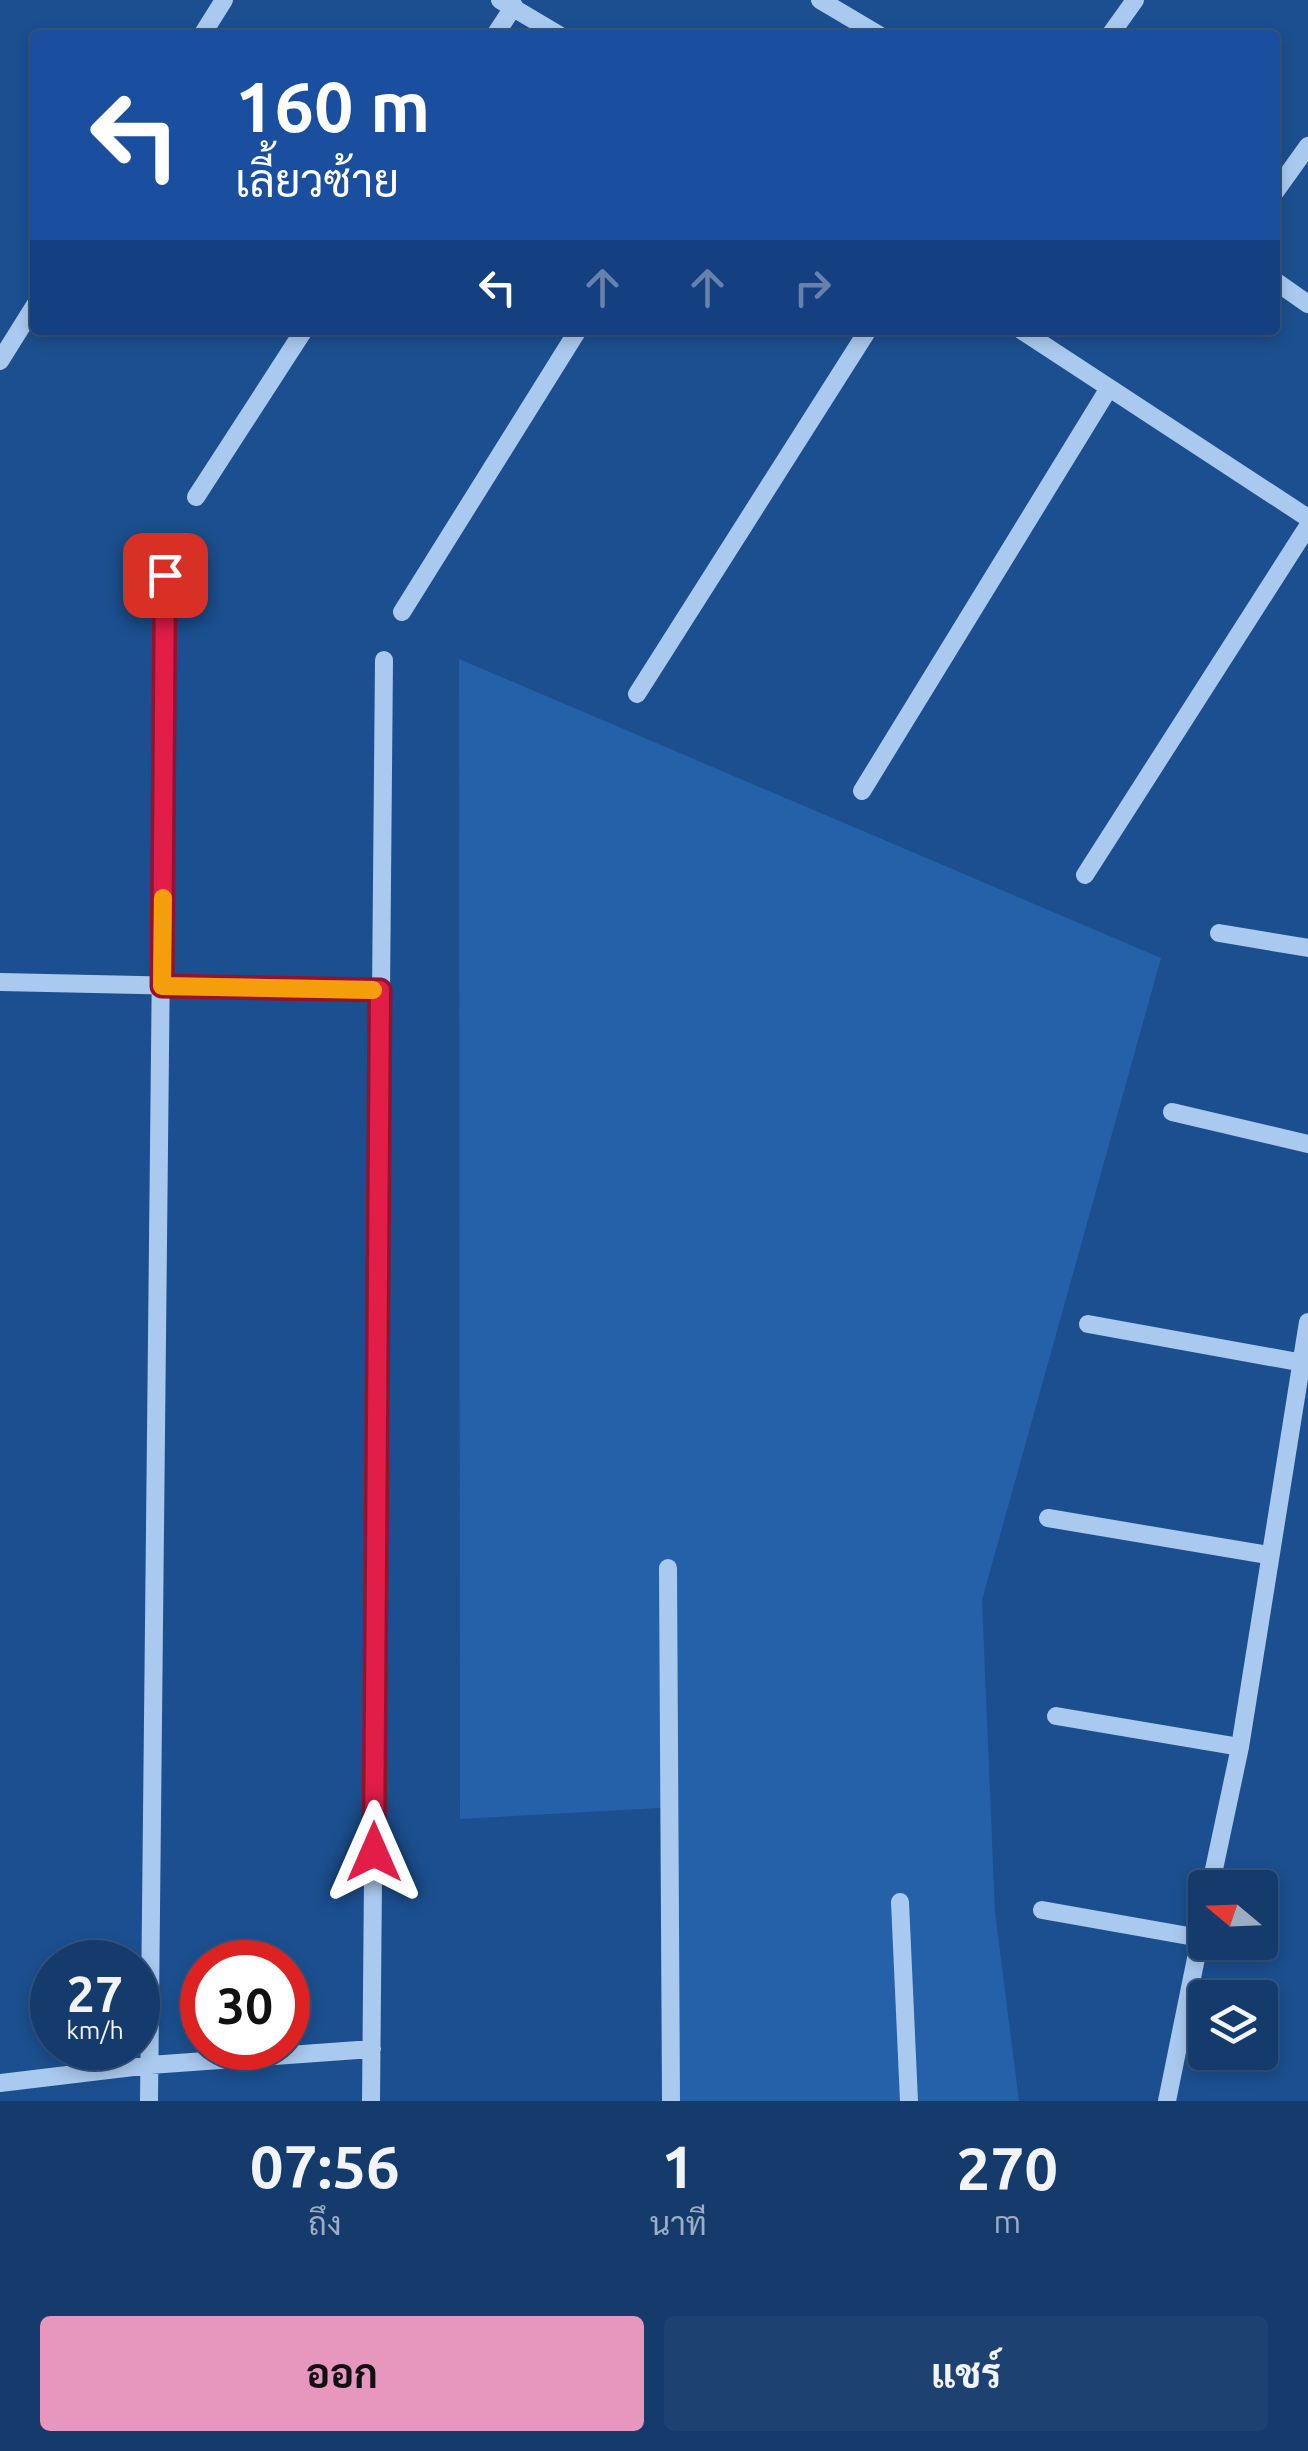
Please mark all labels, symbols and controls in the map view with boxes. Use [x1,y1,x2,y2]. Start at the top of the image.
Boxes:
text: 160 m [235,67,430,145]
icon: left [70,70,200,200]
text: เลี้ยวซ้าย [235,155,399,206]
icon: left [470,260,525,315]
icon: ahead [575,260,630,315]
icon: ahead [680,260,735,315]
icon: right [785,260,840,315]
pin [123,533,208,618]
icon: arrive [138,548,193,603]
position arrow [322,1800,426,1904]
north arrow [1188,1870,1278,1960]
map controls [1188,1870,1278,2070]
speed limit sign: 30 [180,1940,310,2070]
text: 27 [67,1965,123,2021]
button: layers [1188,1980,1278,2070]
text: km/h [66,2016,124,2044]
text: 07:56 [250,2132,400,2199]
text: 1 [661,2132,695,2199]
text: 270 [957,2134,1058,2201]
text: m [994,2203,1021,2239]
text: ถึง [308,2205,341,2241]
text: นาที [650,2205,707,2241]
button: ออก [40,2316,644,2431]
button: แชร์ [664,2316,1268,2431]

